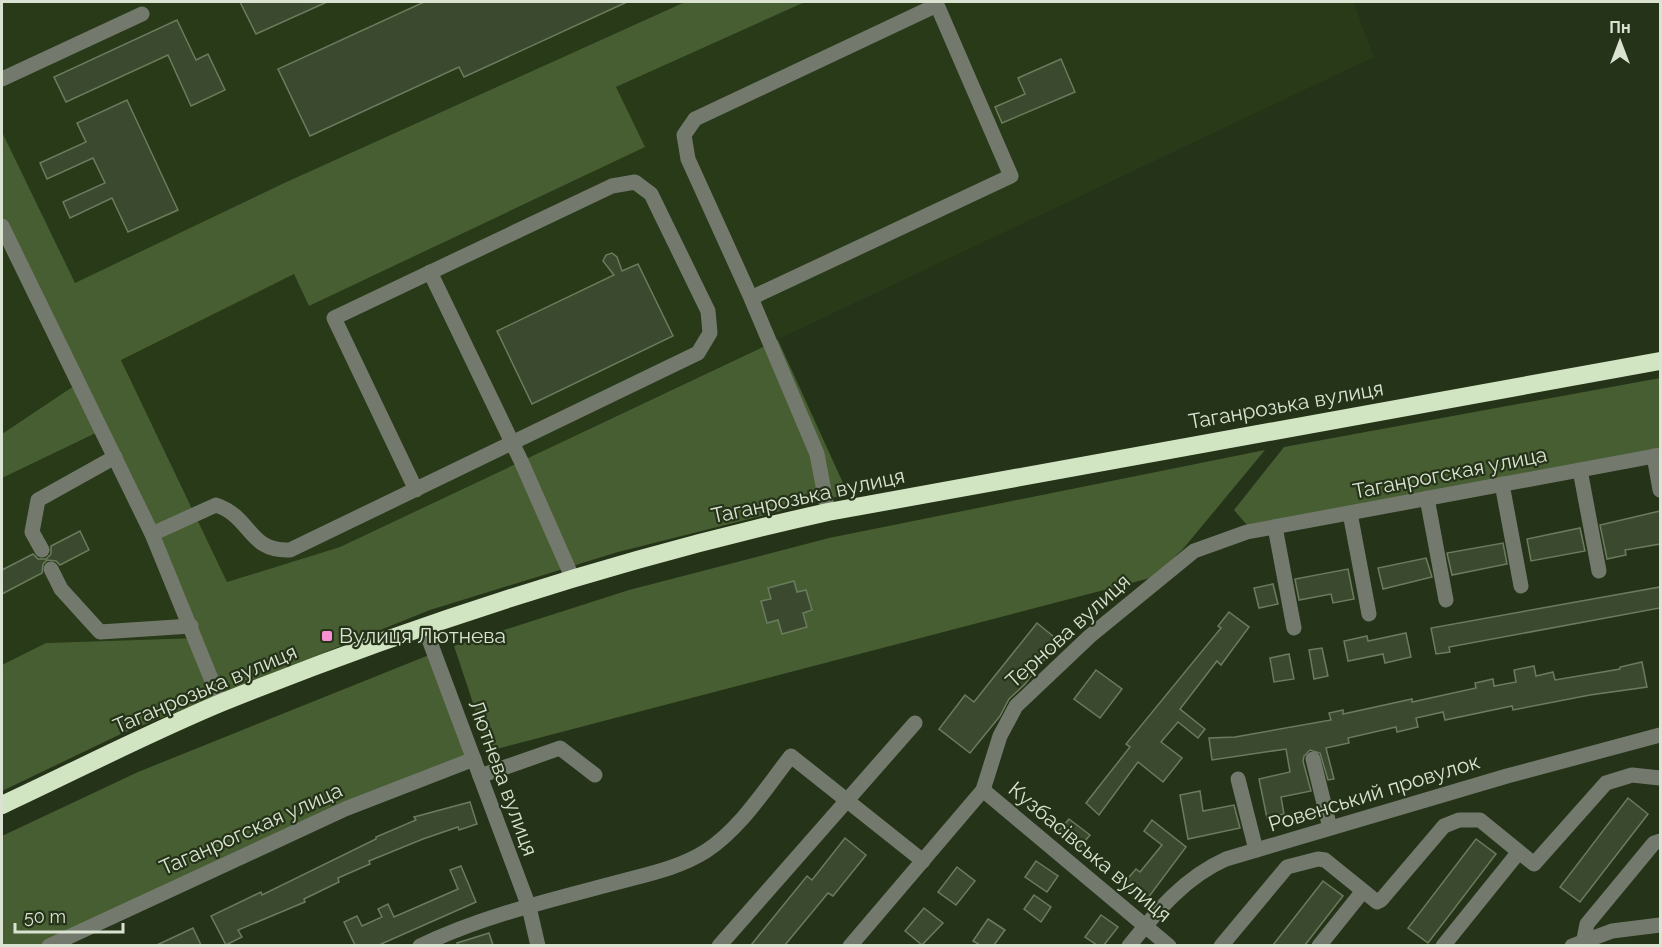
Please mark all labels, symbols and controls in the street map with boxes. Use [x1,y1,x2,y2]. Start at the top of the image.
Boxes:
north arrow [1590,12,1650,72]
text: Пн [1609,18,1631,37]
street label: Таганрозька вулиця [1187,375,1385,434]
street label: Таганрогская улица [1351,441,1549,504]
street label: Таганрозька вулиця [709,463,907,528]
street label: Тернова вулиця [1000,568,1135,693]
place label: Вулиця Лютнева [339,623,506,648]
marker: Вулиця Лютнева [320,629,334,643]
street label: Таганрозька вулиця [109,638,301,739]
street label: Лютнева вулиця [464,696,543,859]
street label: Ровенський провулок [1265,748,1483,837]
street label: Кузбасівська вулиця [1004,776,1177,927]
street label: Таганрогская улица [156,777,346,880]
scale bar [15,896,123,934]
text: 50 m [24,906,66,927]

